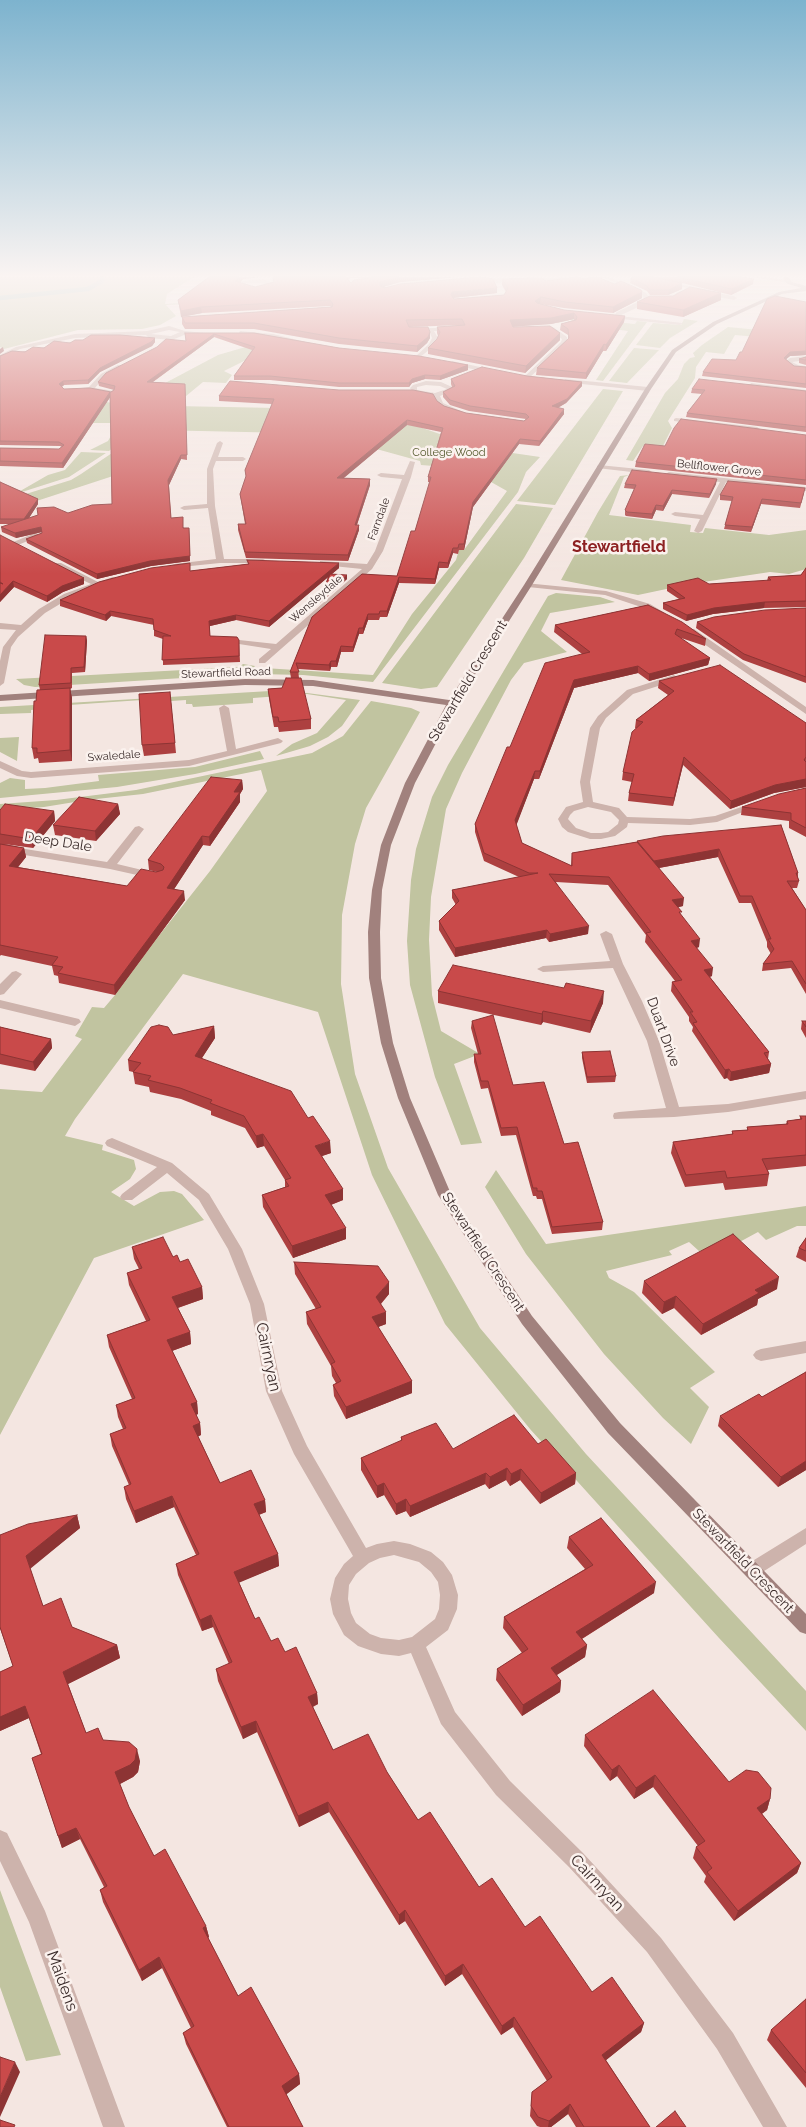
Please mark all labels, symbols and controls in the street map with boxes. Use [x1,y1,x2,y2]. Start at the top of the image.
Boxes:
park label: College Wood [412,446,486,460]
street label: Bellflower Grove [676,457,762,479]
street label: Farndale [365,496,393,542]
district label: Stewartfield [572,537,666,557]
street label: Wensleydale [287,572,345,626]
street label: Stewartfield Crescent [425,617,511,745]
street label: Stewartfield Road [181,665,271,681]
street label: Swaledale [87,748,141,764]
street label: Deep Dale [23,828,93,856]
street label: Duart Drive [643,995,683,1069]
street label: Stewartfield Crescent [438,1189,528,1315]
street label: Cairnryan [251,1321,285,1393]
street label: Stewartfield Crescent [689,1505,797,1617]
street label: Cairnryan [566,1851,628,1915]
street label: Maidens [42,1948,82,2014]

